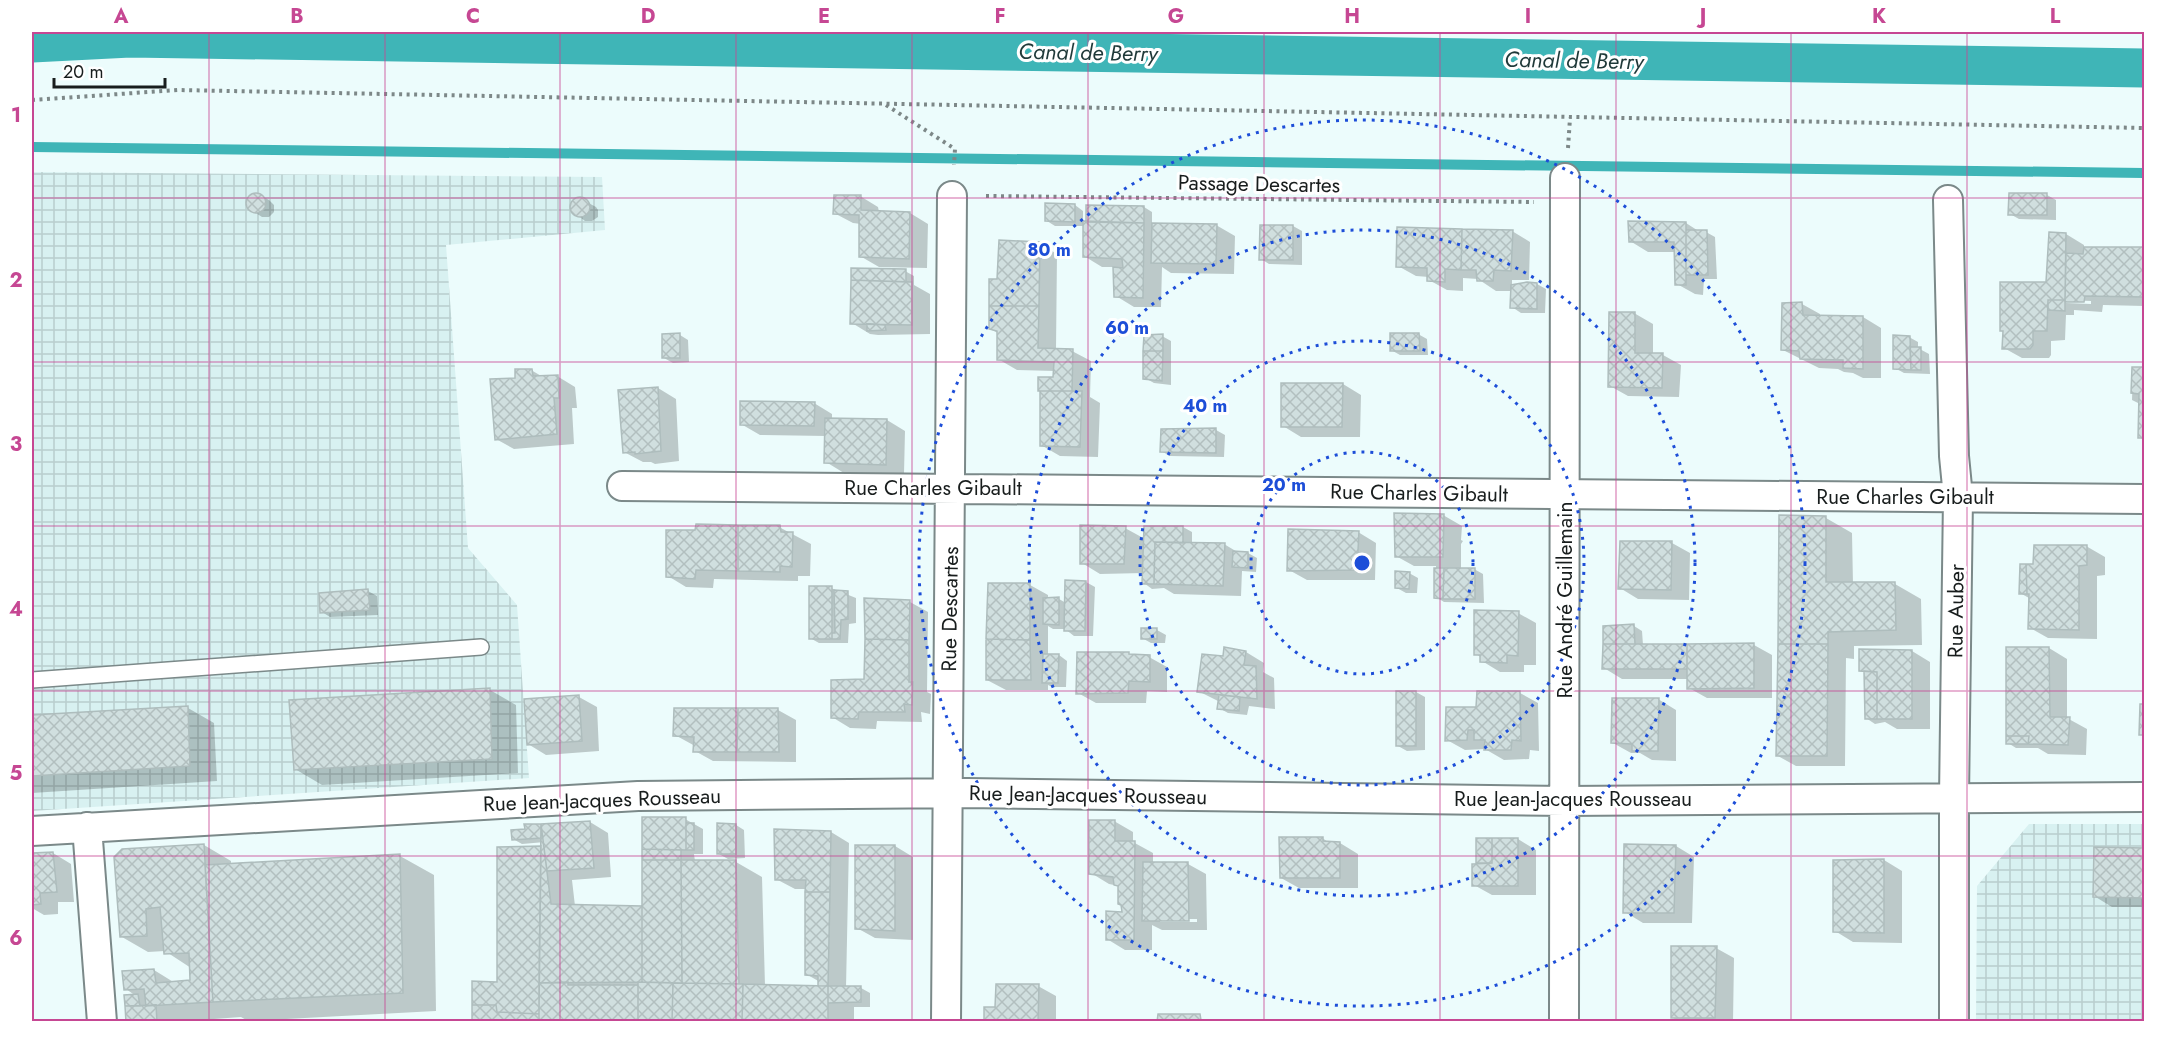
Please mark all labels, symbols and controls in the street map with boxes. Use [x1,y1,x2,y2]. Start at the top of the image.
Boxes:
text: A [113,2,129,31]
text: B [290,2,304,31]
text: C [466,2,480,31]
text: D [641,2,655,31]
text: E [818,2,830,31]
text: F [994,2,1006,31]
text: G [1168,2,1184,31]
text: H [1344,2,1360,31]
text: I [1525,2,1531,31]
text: J [1696,2,1706,31]
text: K [1872,2,1886,31]
text: L [2050,2,2061,31]
water label: Canal de Berry [1018,35,1159,69]
water label: Canal de Berry [1504,43,1645,77]
scale bar [54,51,165,89]
text: 20 m [63,59,103,85]
text: 1 [11,101,21,130]
street label: Passage Descartes [1178,168,1340,200]
text: 80 m [1027,237,1071,263]
text: 2 [9,266,23,295]
text: 60 m [1105,315,1149,341]
text: 40 m [1183,393,1227,419]
text: 3 [10,430,22,459]
text: 20 m [1262,472,1306,498]
street label: Rue Charles Gibault [844,473,1022,503]
street label: Rue Charles Gibault [1330,476,1508,510]
street label: Rue Charles Gibault [1816,482,1994,512]
street label: Rue André Guillemain [1550,502,1580,698]
street label: Rue Descartes [934,546,966,672]
centre of rings [1352,553,1372,573]
street label: Rue Auber [1940,563,1972,658]
text: 4 [9,595,23,624]
text: 5 [10,759,23,788]
street label: Rue Jean-Jacques Rousseau [969,778,1207,812]
street label: Rue Jean-Jacques Rousseau [482,781,722,819]
street label: Rue Jean-Jacques Rousseau [1454,784,1692,814]
text: 6 [9,924,23,953]

